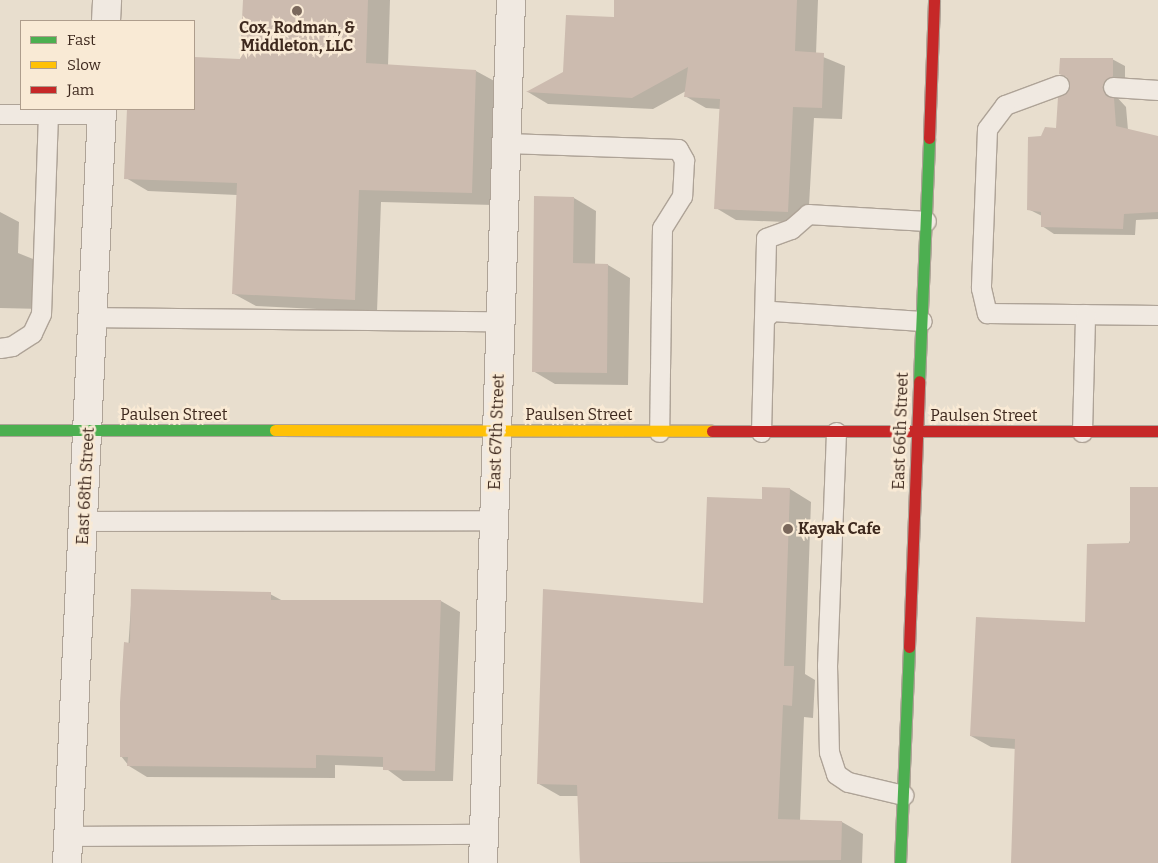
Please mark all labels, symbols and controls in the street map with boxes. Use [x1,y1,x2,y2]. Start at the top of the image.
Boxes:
marker: Cox, Rodman, & Middleton, LLC [291,5,303,17]
place label: Cox, Rodman, & Middleton, LLC [239,18,355,56]
legend [20,20,195,110]
text: Fast [67,31,96,49]
text: Slow [67,56,101,74]
text: Jam [67,81,94,99]
street label: East 66th Street [889,372,913,490]
street label: East 67th Street [485,374,509,490]
street label: Paulsen Street [120,405,228,425]
street label: Paulsen Street [525,405,633,425]
street label: Paulsen Street [930,406,1038,426]
street label: East 68th Street [73,427,99,545]
place label: Kayak Cafe [798,519,881,539]
marker: Kayak Cafe [782,523,794,535]

